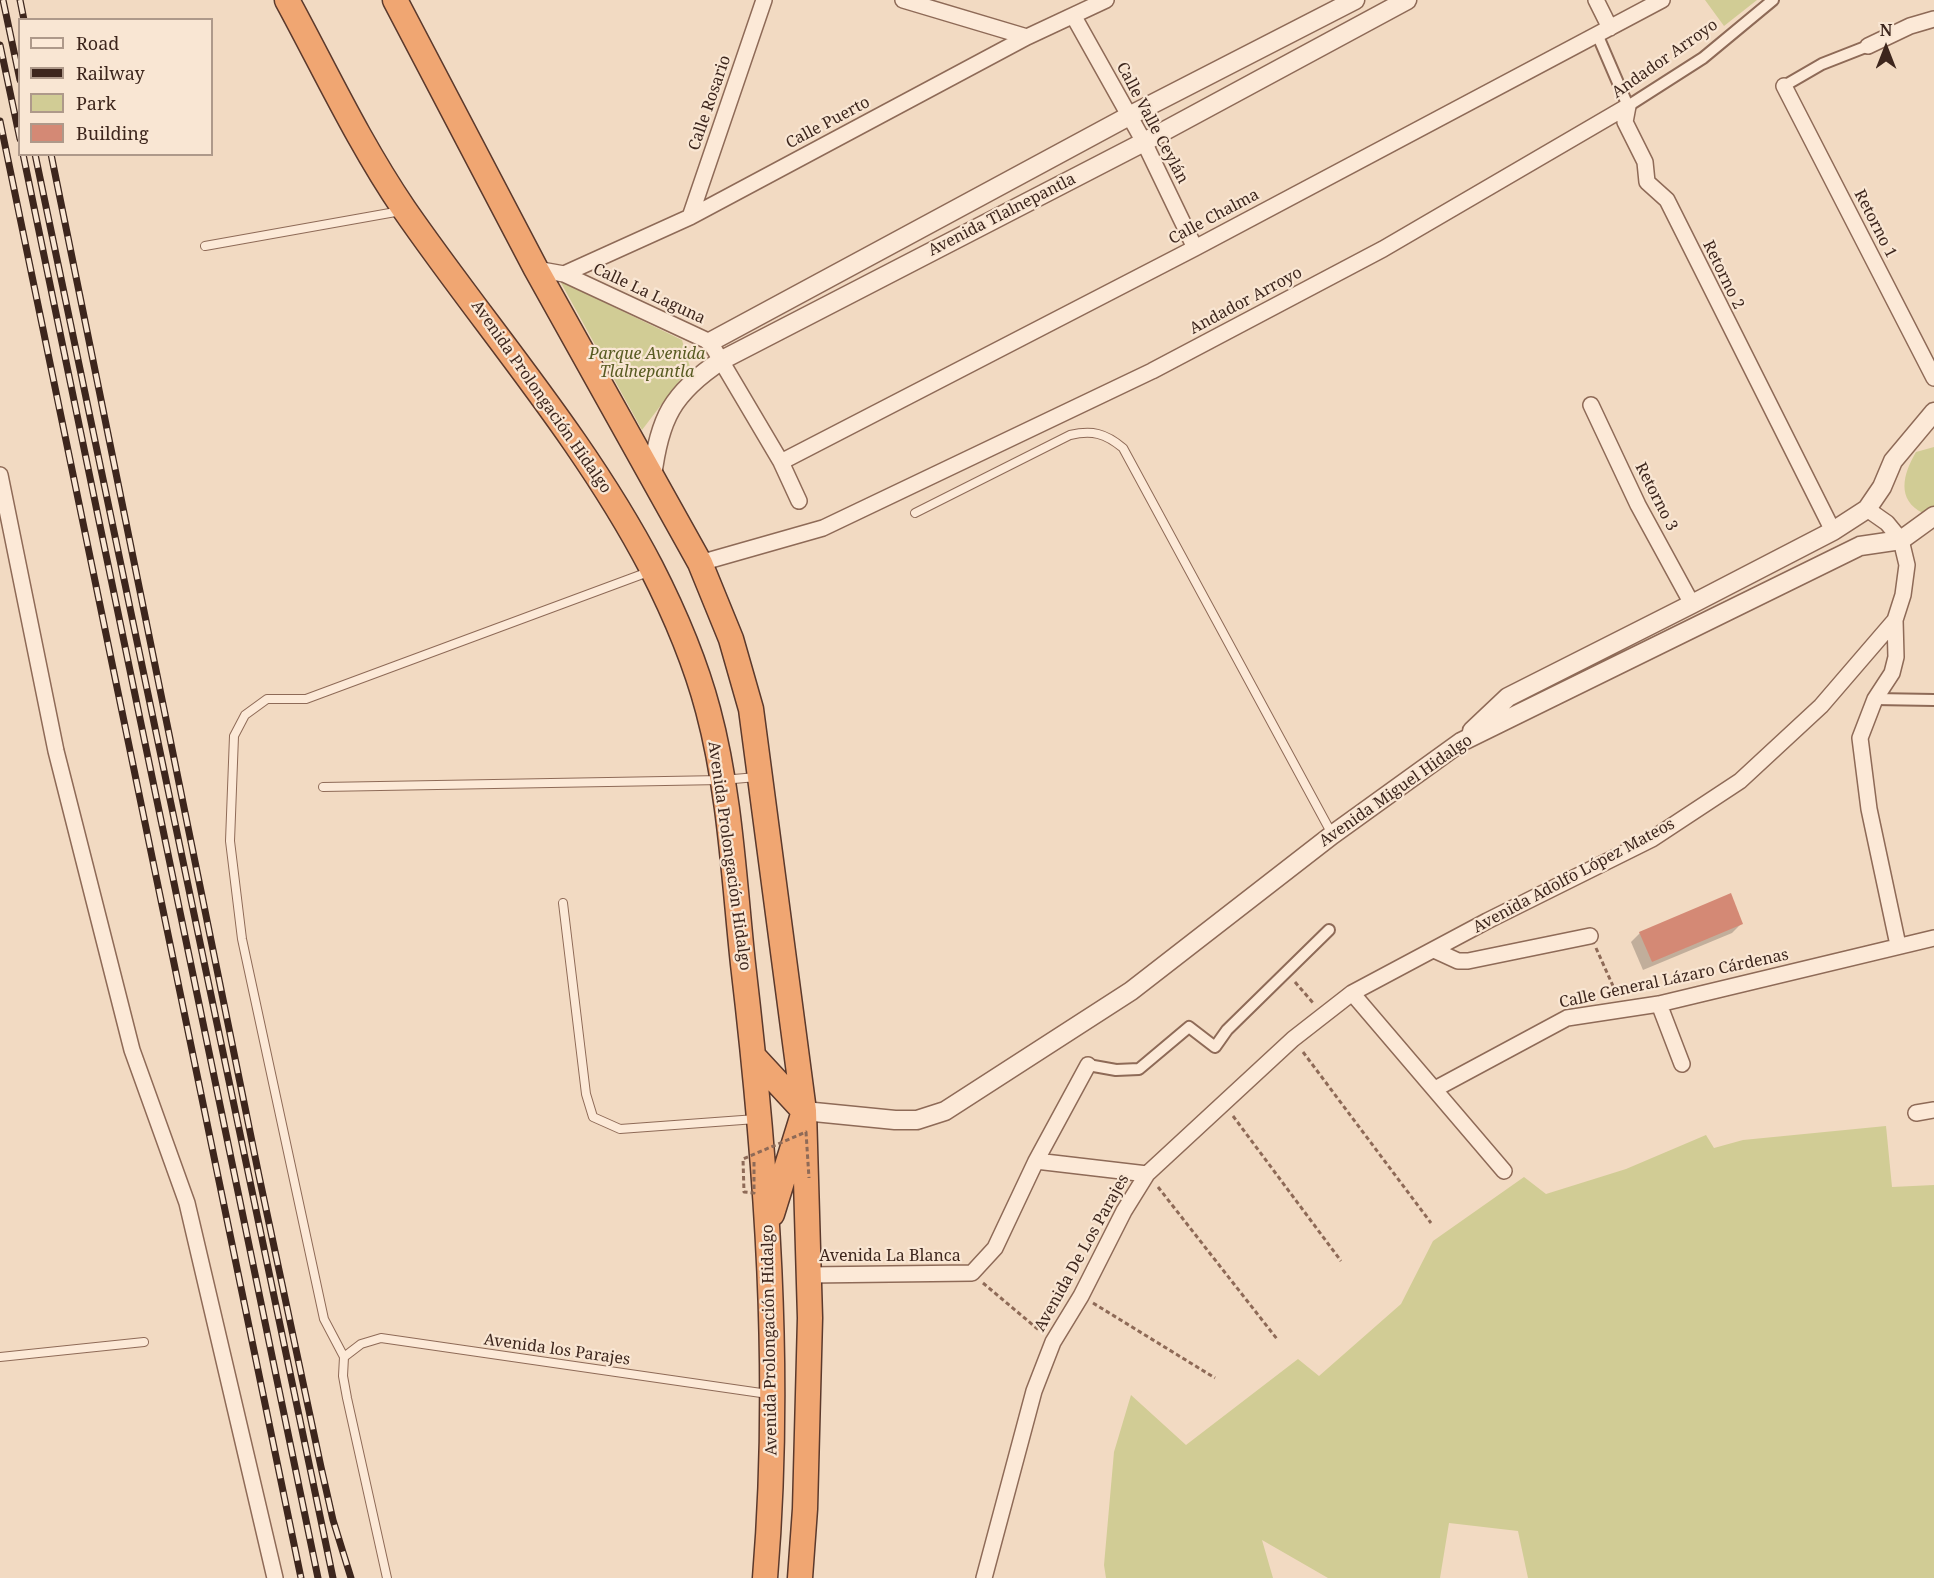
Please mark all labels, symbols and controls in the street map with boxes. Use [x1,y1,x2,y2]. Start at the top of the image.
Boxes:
street label: Andador Arroyo [1608,15,1722,103]
legend [18,18,213,156]
north arrow [1856,18,1916,78]
text: N [1880,19,1892,41]
text: Road [76,31,119,55]
street label: Calle Rosario [685,53,735,153]
street label: Calle Valle Ceylán [1112,59,1192,187]
text: Railway [76,61,145,85]
text: Park [76,91,116,115]
street label: Calle Puerto [783,93,873,153]
text: Building [76,121,149,145]
street label: Avenida Tlalnepantla [925,169,1079,261]
street label: Calle Chalma [1166,185,1262,249]
street label: Retorno 1 [1850,187,1900,261]
street label: Retorno 2 [1698,237,1748,313]
street label: Calle La Laguna [590,260,708,328]
street label: Andador Arroyo [1186,263,1306,339]
street label: Avenida Prolongación Hidalgo [467,297,615,497]
park label: Parque Avenida Tlalnepantla [589,344,705,382]
street label: Retorno 3 [1631,460,1681,534]
street label: Avenida Miguel Hidalgo [1316,731,1476,851]
street label: Avenida Prolongación Hidalgo [703,740,755,972]
street label: Avenida Adolfo López Mateos [1470,815,1678,937]
street label: Calle General Lázaro Cárdenas [1558,945,1790,1013]
street label: Avenida De Los Parajes [1031,1171,1133,1335]
street label: Avenida Prolongación Hidalgo [758,1224,782,1456]
street label: Avenida La Blanca [819,1246,961,1266]
street label: Avenida los Parajes [483,1330,631,1370]

